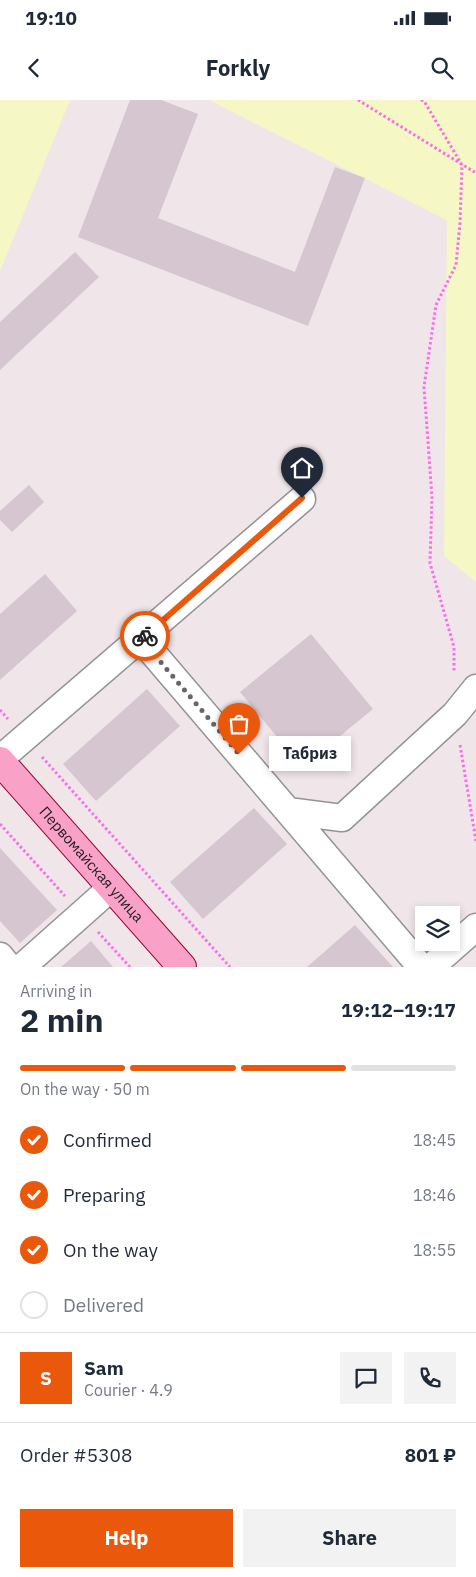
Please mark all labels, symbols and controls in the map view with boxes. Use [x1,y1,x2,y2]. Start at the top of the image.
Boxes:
text: 19:10 [25,6,77,30]
text: Forkly [206,53,270,82]
icon: back [20,54,48,82]
icon: search [428,54,456,82]
pin [281,447,323,498]
icon: home [288,454,316,482]
courier [120,611,170,661]
icon: bike [131,622,159,650]
pin [218,703,260,754]
icon: bag [225,710,253,738]
callout: Табриз [269,736,352,772]
text: Табриз [283,743,337,763]
street label: Первомайская улица [36,802,148,926]
map controls [415,906,460,951]
button: layers [415,906,460,951]
text: Arriving in [20,981,92,1001]
text: 19:12–19:17 [341,998,456,1022]
text: 2 min [20,999,104,1041]
text: On the way · 50 m [20,1079,150,1099]
icon: check [20,1126,48,1154]
text: Confirmed [63,1128,152,1152]
text: 18:45 [413,1130,456,1150]
icon: check [20,1181,48,1209]
text: Preparing [63,1183,145,1207]
text: 18:46 [413,1185,456,1205]
icon: check [20,1236,48,1264]
text: On the way [63,1238,158,1262]
text: 18:55 [413,1240,456,1260]
text: Delivered [63,1293,144,1317]
button: chat [340,1352,392,1404]
button: phone [404,1352,456,1404]
text: Sam [84,1356,124,1380]
text: S [40,1366,52,1390]
text: Courier · 4.9 [84,1380,173,1400]
text: Order #5308 [20,1443,132,1467]
text: 801 ₽ [405,1443,456,1467]
button: Help [20,1509,233,1567]
button: Share [243,1509,456,1567]

